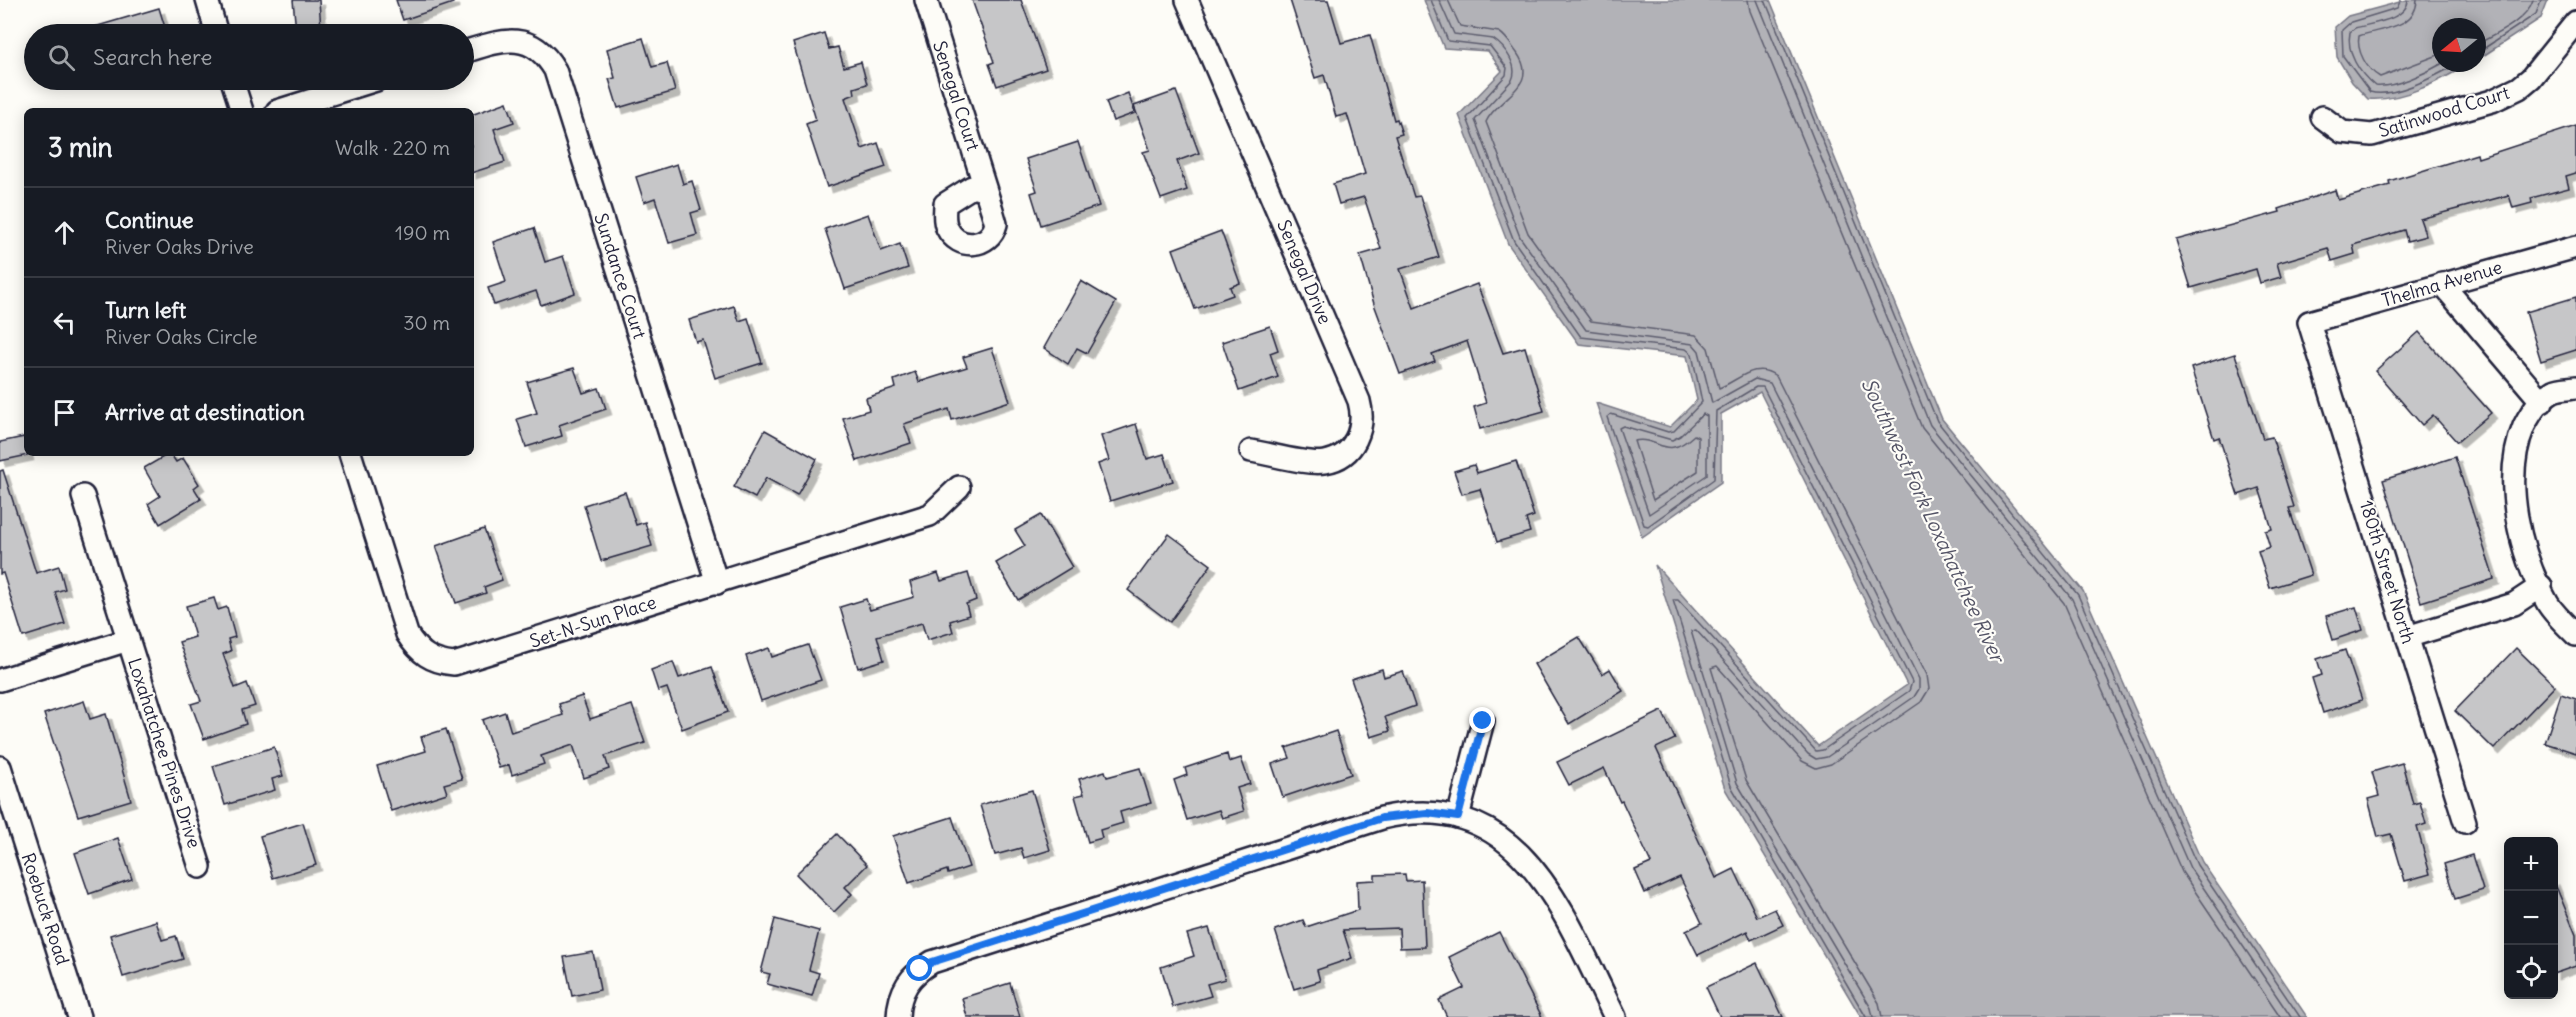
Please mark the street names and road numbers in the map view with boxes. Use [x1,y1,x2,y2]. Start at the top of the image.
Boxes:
street label: Senegal Court [928,38,985,154]
street label: Satinwood Court [2376,81,2512,142]
street label: Sundance Court [589,210,652,342]
street label: Senegal Drive [1272,216,1337,327]
street label: Thelma Avenue [2379,255,2505,312]
street label: 180th Street North [2355,497,2420,646]
street label: Set-N-Sun Place [527,590,659,653]
street label: Loxahatchee Pines Drive [123,655,206,851]
street label: Roebuck Road [17,850,75,968]

